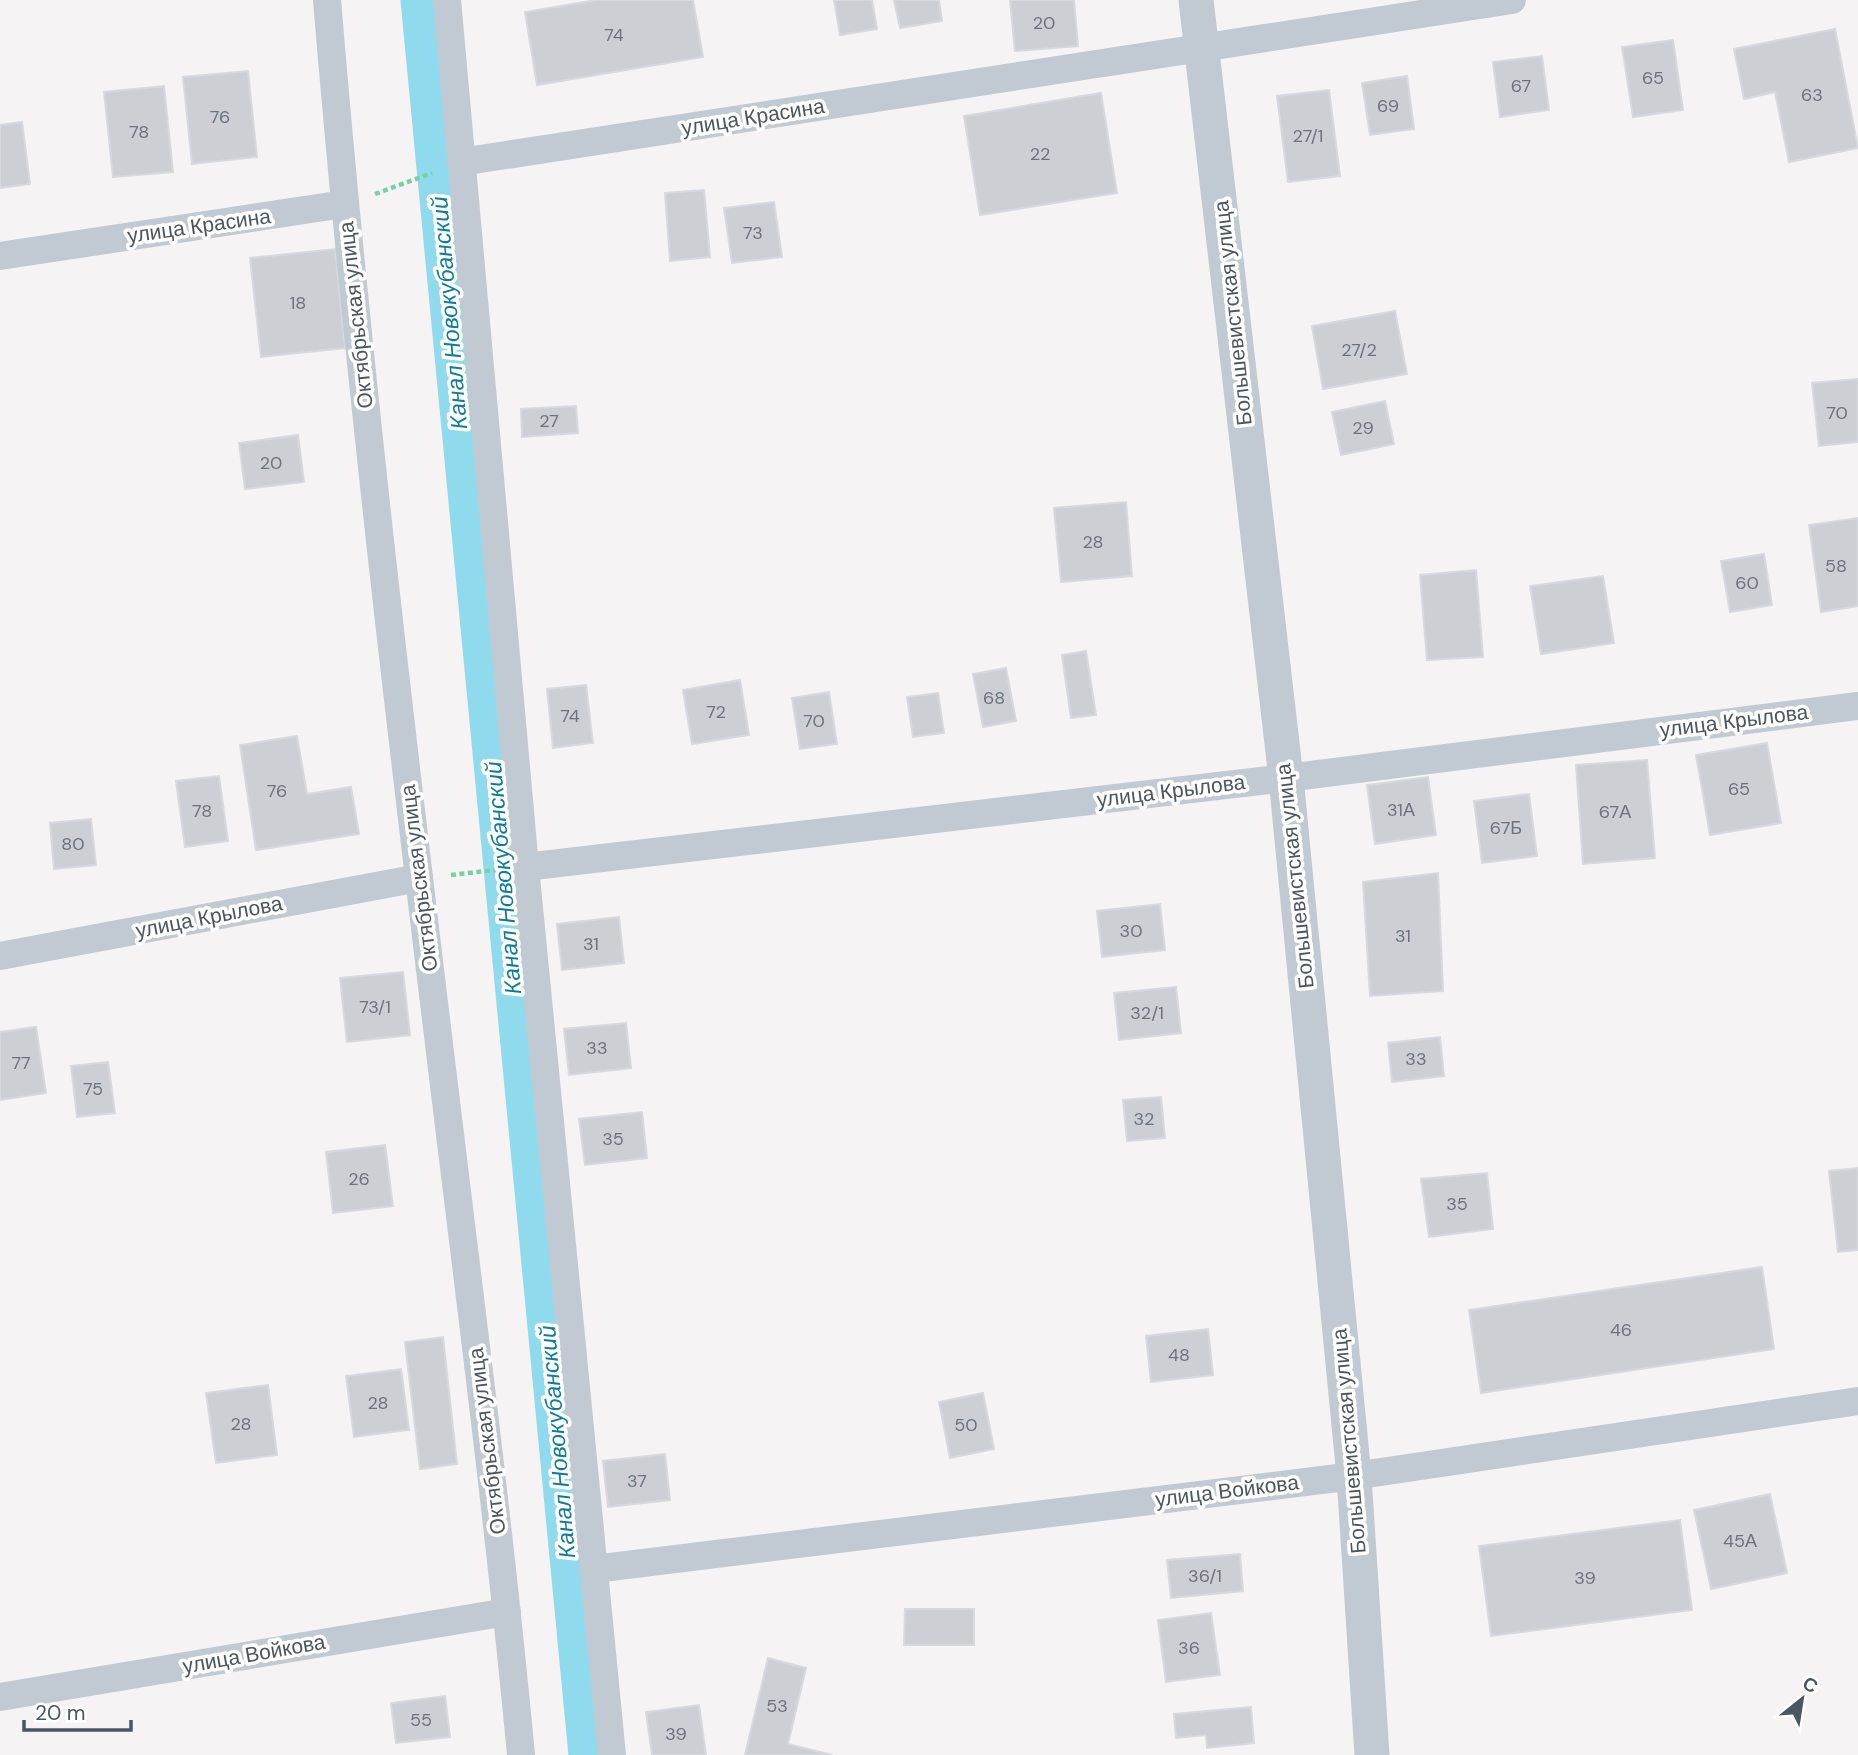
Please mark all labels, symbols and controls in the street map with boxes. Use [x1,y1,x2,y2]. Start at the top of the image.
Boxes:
house number: 20 [1033,11,1055,35]
house number: 74 [604,23,624,47]
house number: 65 [1642,66,1664,90]
house number: 67 [1511,74,1531,98]
house number: 63 [1801,83,1823,107]
street label: улица Красина [679,92,827,142]
house number: 69 [1377,94,1399,118]
house number: 76 [210,105,230,129]
house number: 78 [129,120,149,144]
house number: 27/1 [1293,124,1323,148]
house number: 22 [1030,142,1050,166]
water label: Канал Новокубанский [424,195,474,431]
street label: Большевистская улица [1207,199,1259,427]
street label: улица Красина [126,202,273,250]
street label: Октябрьская улица [332,220,380,410]
house number: 73 [743,221,763,245]
house number: 18 [290,291,306,315]
house number: 27/2 [1341,338,1377,362]
house number: 70 [1826,401,1848,425]
house number: 27 [539,409,559,433]
house number: 29 [1352,416,1374,440]
house number: 20 [260,451,282,475]
house number: 28 [1082,530,1104,554]
house number: 58 [1825,554,1847,578]
house number: 60 [1735,571,1759,595]
house number: 68 [983,686,1005,710]
street label: улица Крылова [1658,698,1810,744]
house number: 72 [706,700,726,724]
house number: 74 [560,704,580,728]
house number: 70 [803,709,825,733]
water label: Канал Новокубанский [478,760,528,996]
street label: Большевистская улица [1269,762,1321,990]
street label: улица Крылова [1095,768,1247,814]
house number: 65 [1728,777,1750,801]
house number: 76 [267,779,287,803]
street label: Октябрьская улица [394,783,444,973]
house number: 31А [1387,798,1415,822]
house number: 78 [192,799,212,823]
house number: 67А [1599,800,1631,824]
house number: 67Б [1490,816,1522,840]
house number: 80 [61,832,85,856]
street label: улица Крылова [133,889,285,945]
house number: 30 [1120,919,1142,943]
house number: 31 [1395,924,1411,948]
house number: 31 [583,932,599,956]
house number: 73/1 [359,995,391,1019]
house number: 32/1 [1130,1001,1164,1025]
house number: 33 [586,1036,608,1060]
house number: 33 [1405,1047,1427,1071]
house number: 77 [11,1051,31,1075]
house number: 75 [83,1077,103,1101]
house number: 32 [1133,1107,1155,1131]
house number: 35 [602,1127,624,1151]
house number: 26 [348,1167,370,1191]
house number: 35 [1446,1192,1468,1216]
house number: 46 [1610,1318,1632,1342]
water label: Канал Новокубанский [532,1324,582,1560]
street label: Большевистская улица [1325,1327,1373,1555]
house number: 48 [1168,1343,1190,1367]
street label: Октябрьская улица [462,1346,512,1536]
house number: 28 [367,1391,389,1415]
house number: 28 [230,1412,252,1436]
house number: 50 [954,1413,978,1437]
street label: улица Войкова [1154,1468,1301,1514]
house number: 37 [627,1469,647,1493]
house number: 45А [1723,1529,1757,1553]
house number: 36/1 [1188,1564,1222,1588]
house number: 39 [1574,1566,1596,1590]
street label: улица Войкова [180,1628,328,1680]
house number: 36 [1178,1636,1200,1660]
north arrow [1767,1664,1837,1734]
text: С [1798,1670,1823,1699]
scale bar [24,1688,131,1732]
house number: 53 [766,1694,788,1718]
text: 20 m [35,1699,86,1727]
house number: 55 [410,1708,432,1732]
house number: 39 [665,1722,687,1746]

